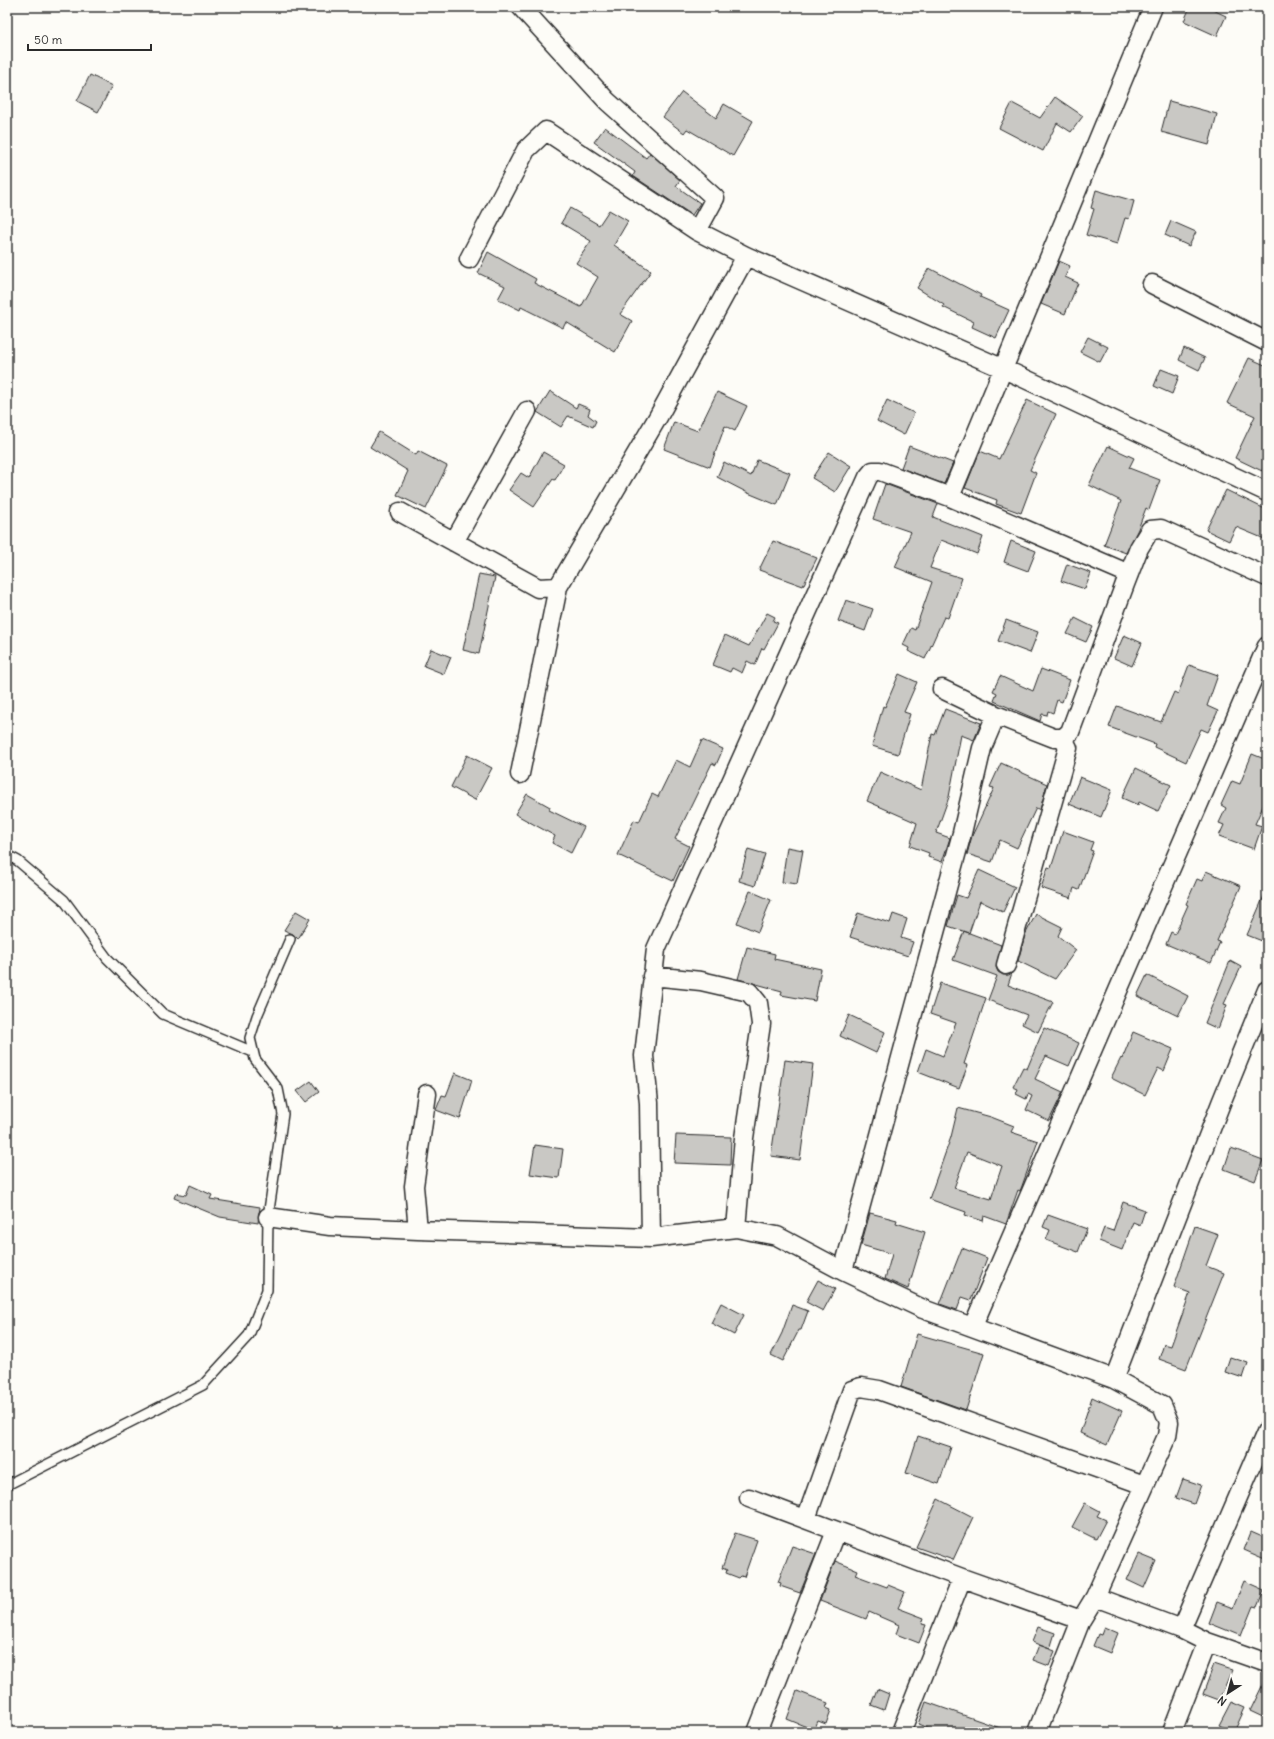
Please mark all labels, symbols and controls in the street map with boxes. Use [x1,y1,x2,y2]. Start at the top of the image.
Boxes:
scale bar [28,26,151,52]
text: 50 m [34,32,63,47]
north arrow [1208,1673,1248,1713]
text: N [1215,1693,1229,1709]

